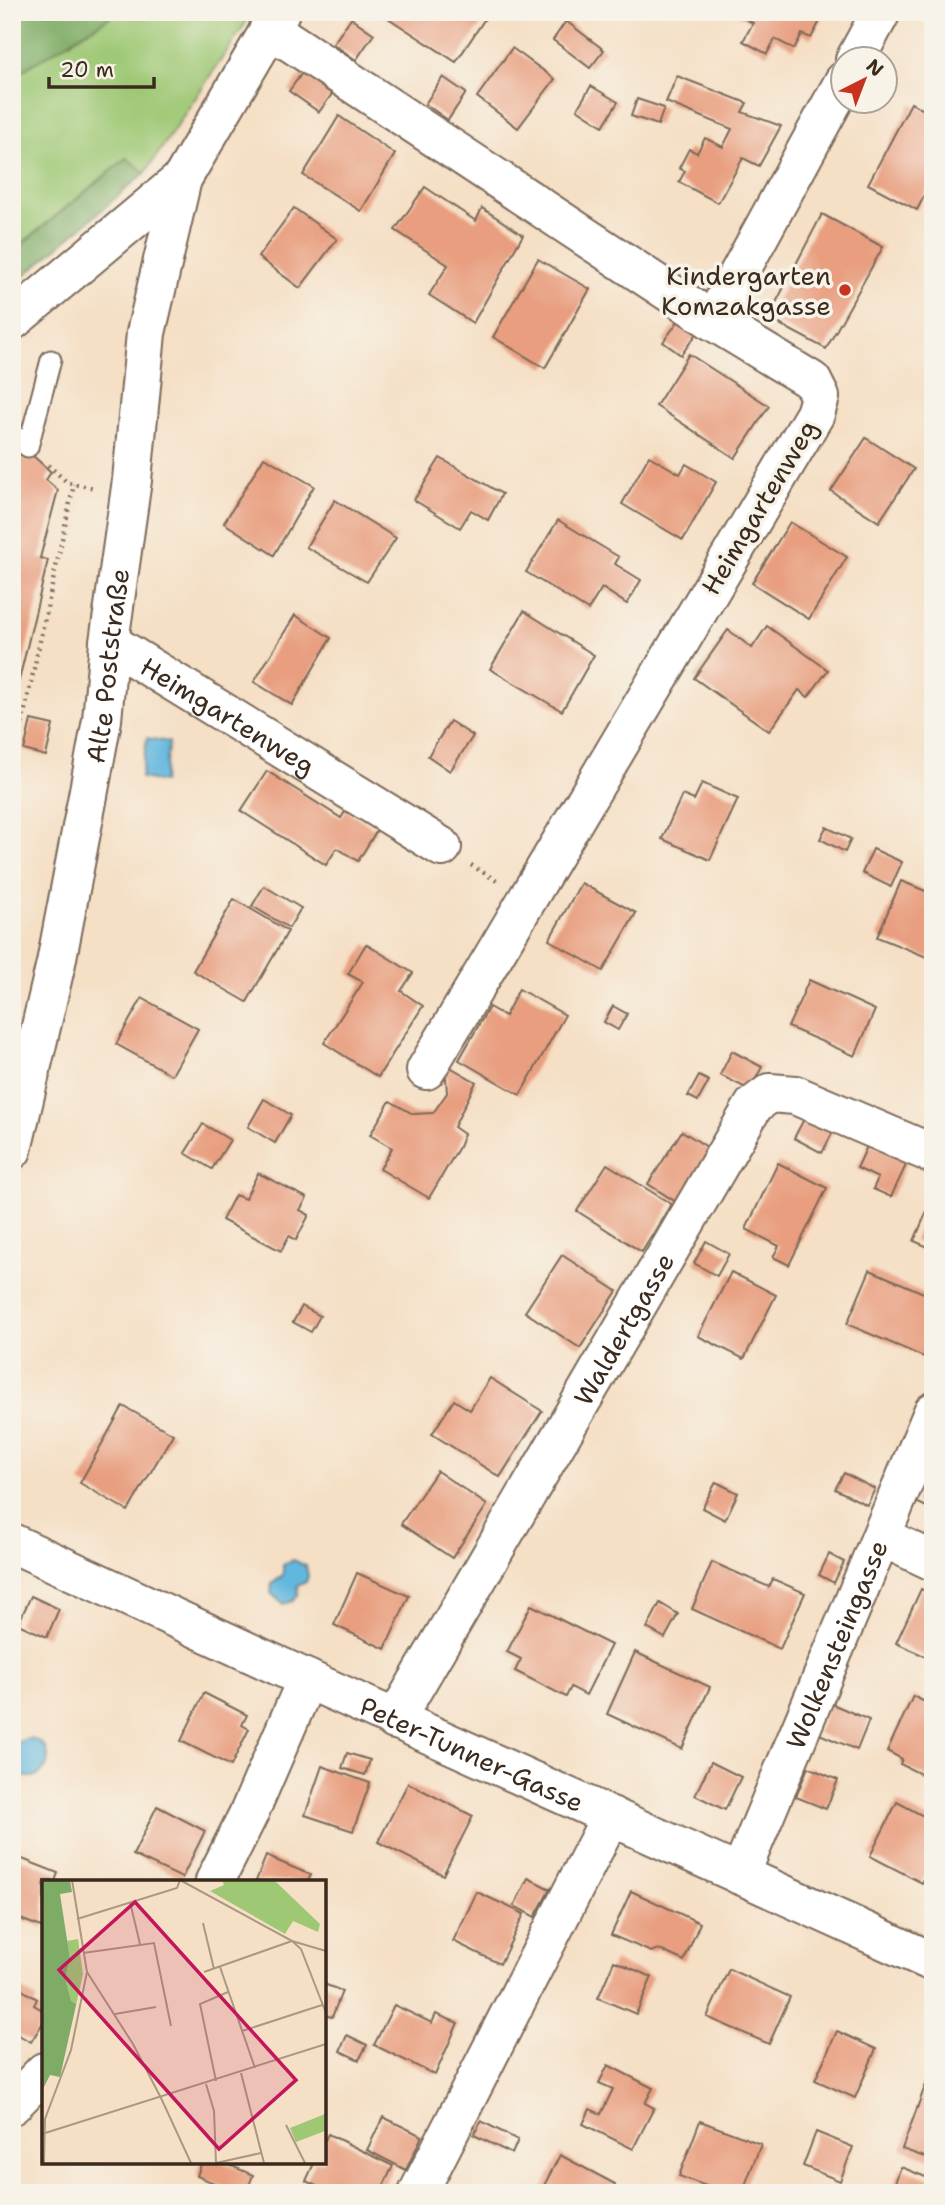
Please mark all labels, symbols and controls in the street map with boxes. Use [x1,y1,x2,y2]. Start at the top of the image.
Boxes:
scale bar [49,46,154,90]
north arrow [830,46,900,116]
text: N [861,53,889,82]
text: 20 m [60,56,114,84]
place label: Kindergarten Komzakgasse [661,258,831,323]
marker: Kindergarten Komzakgasse [837,282,853,298]
street label: Heimgartenweg [693,413,825,601]
street label: Alte Poststraße [77,566,137,766]
street label: Heimgartenweg [134,648,322,782]
street label: Waldertgasse [565,1246,682,1412]
street label: Wolkensteingasse [777,1534,895,1754]
street label: Peter-Tunner-Gasse [355,1688,590,1819]
inset map [42,1880,326,2163]

